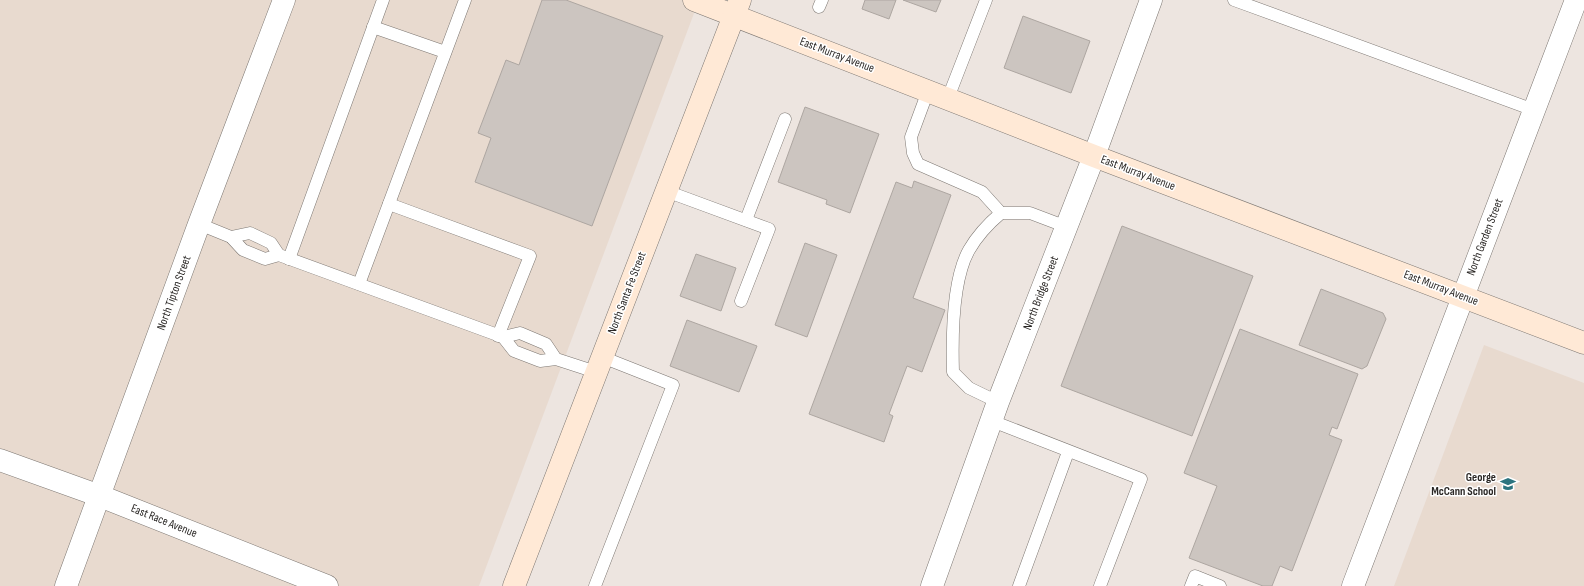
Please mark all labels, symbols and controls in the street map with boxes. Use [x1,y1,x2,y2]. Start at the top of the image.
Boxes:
street label: East Murray Avenue [798,34,876,76]
street label: East Murray Avenue [1099,152,1177,194]
street label: North Garden Street [1463,196,1507,278]
street label: North Santa Fe Street [604,249,650,336]
street label: North Tipton Street [154,253,195,332]
street label: North Bridge Street [1020,253,1062,332]
street label: East Murray Avenue [1402,267,1480,309]
place label: George McCann School [1431,470,1496,499]
school or university icon: George McCann School [1499,475,1517,493]
street label: East Race Avenue [129,501,199,541]

